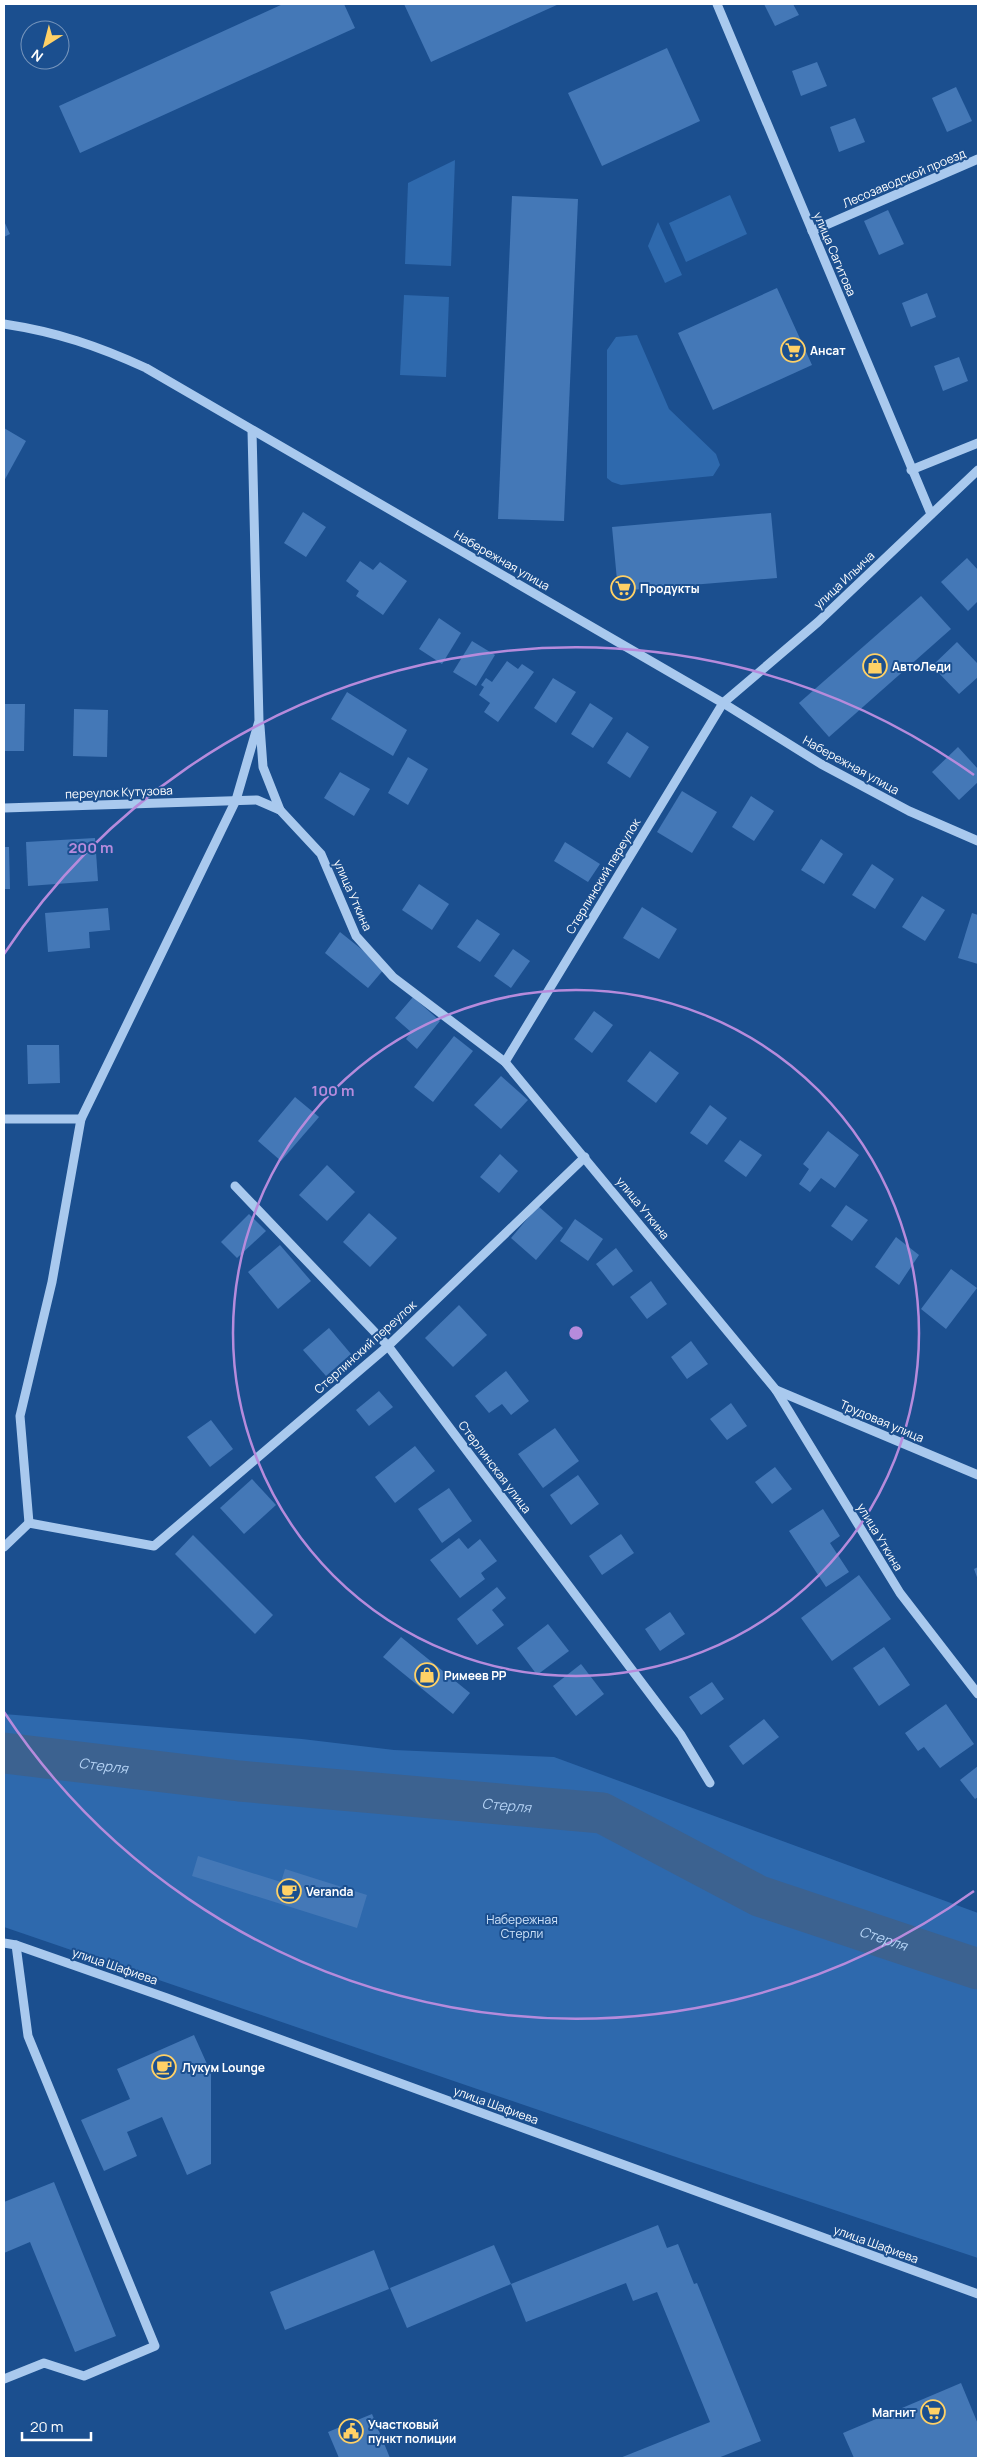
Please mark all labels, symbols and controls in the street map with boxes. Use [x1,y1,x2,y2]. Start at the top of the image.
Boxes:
north arrow [20,20,70,70]
text: N [27,45,47,67]
street label: Лесозаводской проезд [840,144,968,212]
street label: улица Сагитова [810,209,860,299]
supermarket icon: Ансат [780,337,806,363]
place label: Ансат [810,342,846,359]
street label: Набережная улица [451,526,553,594]
street label: улица Ильича [810,547,878,613]
supermarket icon: Продукты [610,575,636,601]
place label: Продукты [640,580,700,597]
shop icon: АвтоЛеди [862,653,888,679]
place label: АвтоЛеди [892,658,951,675]
street label: Набережная улица [800,731,902,799]
street label: переулок Кутузова [65,782,173,802]
street label: Стерлинский переулок [562,814,645,937]
text: 200 m [68,837,114,858]
street label: улица Уткина [330,857,376,933]
text: 100 m [312,1080,354,1101]
street label: улица Уткина [612,1173,674,1243]
street label: Стерлинский переулок [310,1296,421,1398]
centre of rings [567,1324,585,1342]
street label: Трудовая улица [837,1396,927,1446]
street label: Стерлинская улица [455,1417,535,1517]
street label: улица Уткина [853,1500,907,1574]
shop icon: Римеев РР [414,1662,440,1688]
place label: Римеев РР [444,1667,507,1684]
water label: Стерля [78,1752,130,1777]
water label: Стерля [481,1793,533,1816]
cafe icon: Veranda [276,1878,302,1904]
place label: Veranda [306,1883,354,1900]
park label: Набережная Стерли [486,1911,558,1942]
water label: Стерля [857,1921,911,1955]
street label: улица Шафиева [70,1943,160,1989]
cafe icon: Лукум Lounge [151,2054,177,2080]
place label: Лукум Lounge [182,2059,265,2076]
street label: улица Шафиева [451,2082,541,2128]
street label: улица Шафиева [831,2221,921,2267]
supermarket icon: Магнит [920,2399,946,2425]
place label: Магнит [872,2404,917,2421]
scale bar [22,2410,91,2442]
text: 20 m [30,2416,63,2437]
place label: Участковый пункт полиции [368,2416,456,2447]
public building icon: Участковый пункт полиции [338,2418,364,2444]

